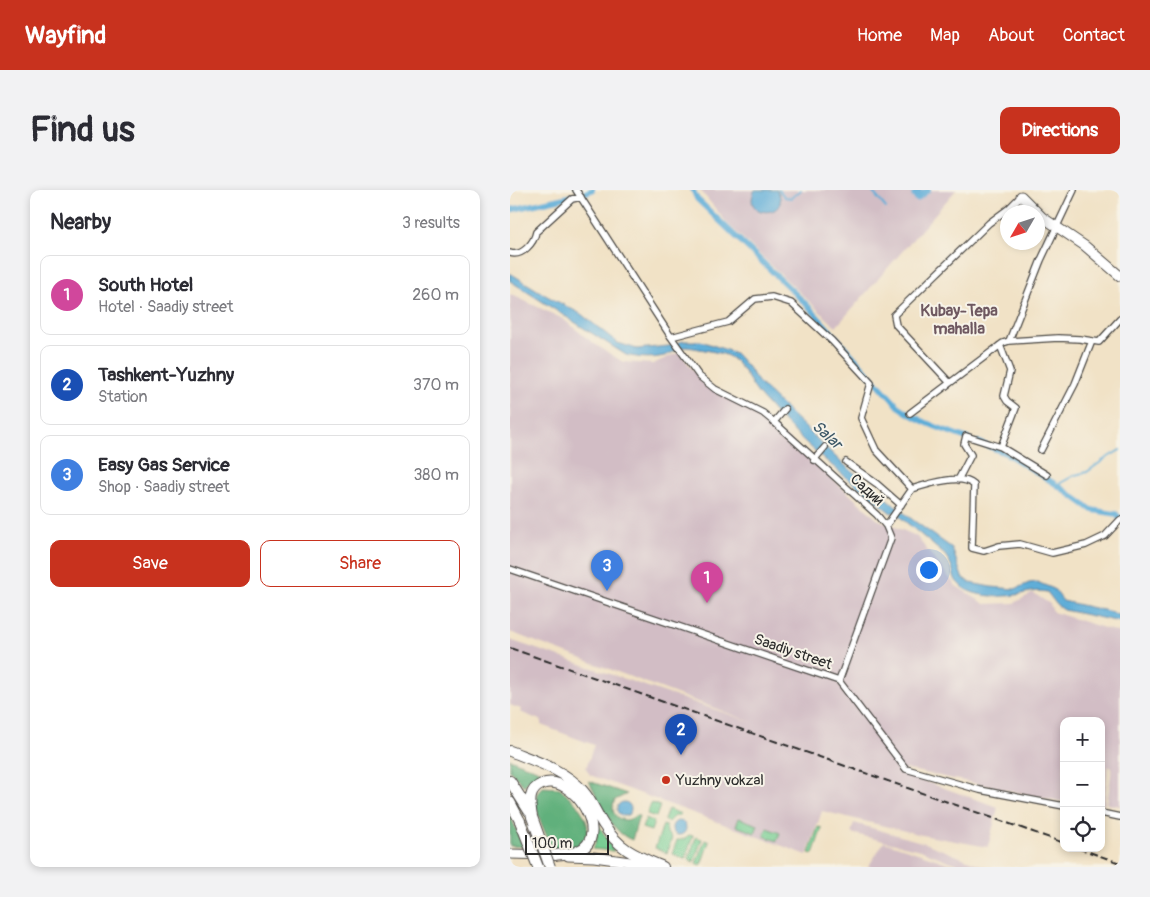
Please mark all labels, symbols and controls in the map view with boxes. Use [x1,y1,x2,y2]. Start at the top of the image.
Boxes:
text: Wayfind [25,21,106,50]
text: Home [857,24,902,47]
text: Map [930,24,960,47]
text: About [988,24,1034,47]
text: Contact [1062,24,1125,47]
button: Directions [1000,107,1120,154]
text: Find us [30,108,135,152]
north arrow [1000,205,1045,250]
text: Nearby [50,209,111,236]
text: 3 results [402,213,460,233]
text: South Hotel [98,273,193,297]
text: 1 [64,285,70,305]
text: 260 m [412,285,459,305]
text: Hotel · Saadiy street [98,297,233,317]
district label: Kubay-Tepa mahalla [920,301,998,339]
text: Tashkent-Yuzhny [98,363,234,387]
text: 2 [63,375,71,395]
text: 370 m [413,375,459,395]
text: Station [98,387,148,407]
water label: Salar [808,416,848,455]
text: Easy Gas Service [98,453,230,477]
text: 3 [63,465,71,485]
text: 380 m [413,465,459,485]
street label: Садий [846,470,888,510]
text: Shop · Saadiy street [98,477,230,497]
button: Save [50,540,250,587]
button: Share [260,540,460,587]
pin: 3 [591,550,623,591]
your location [916,557,942,583]
pin: 1 [691,562,723,603]
street label: Saadiy street [752,630,835,674]
pin: 2 [665,714,697,755]
map controls [1060,717,1105,852]
button: + [1060,717,1105,762]
button: − [1060,762,1105,807]
place label: Yuzhny vokzal [675,771,764,790]
marker: Yuzhny vokzal [660,774,672,786]
button: locate [1060,807,1105,852]
scale bar [525,832,609,855]
text: 100 m [532,835,572,852]

